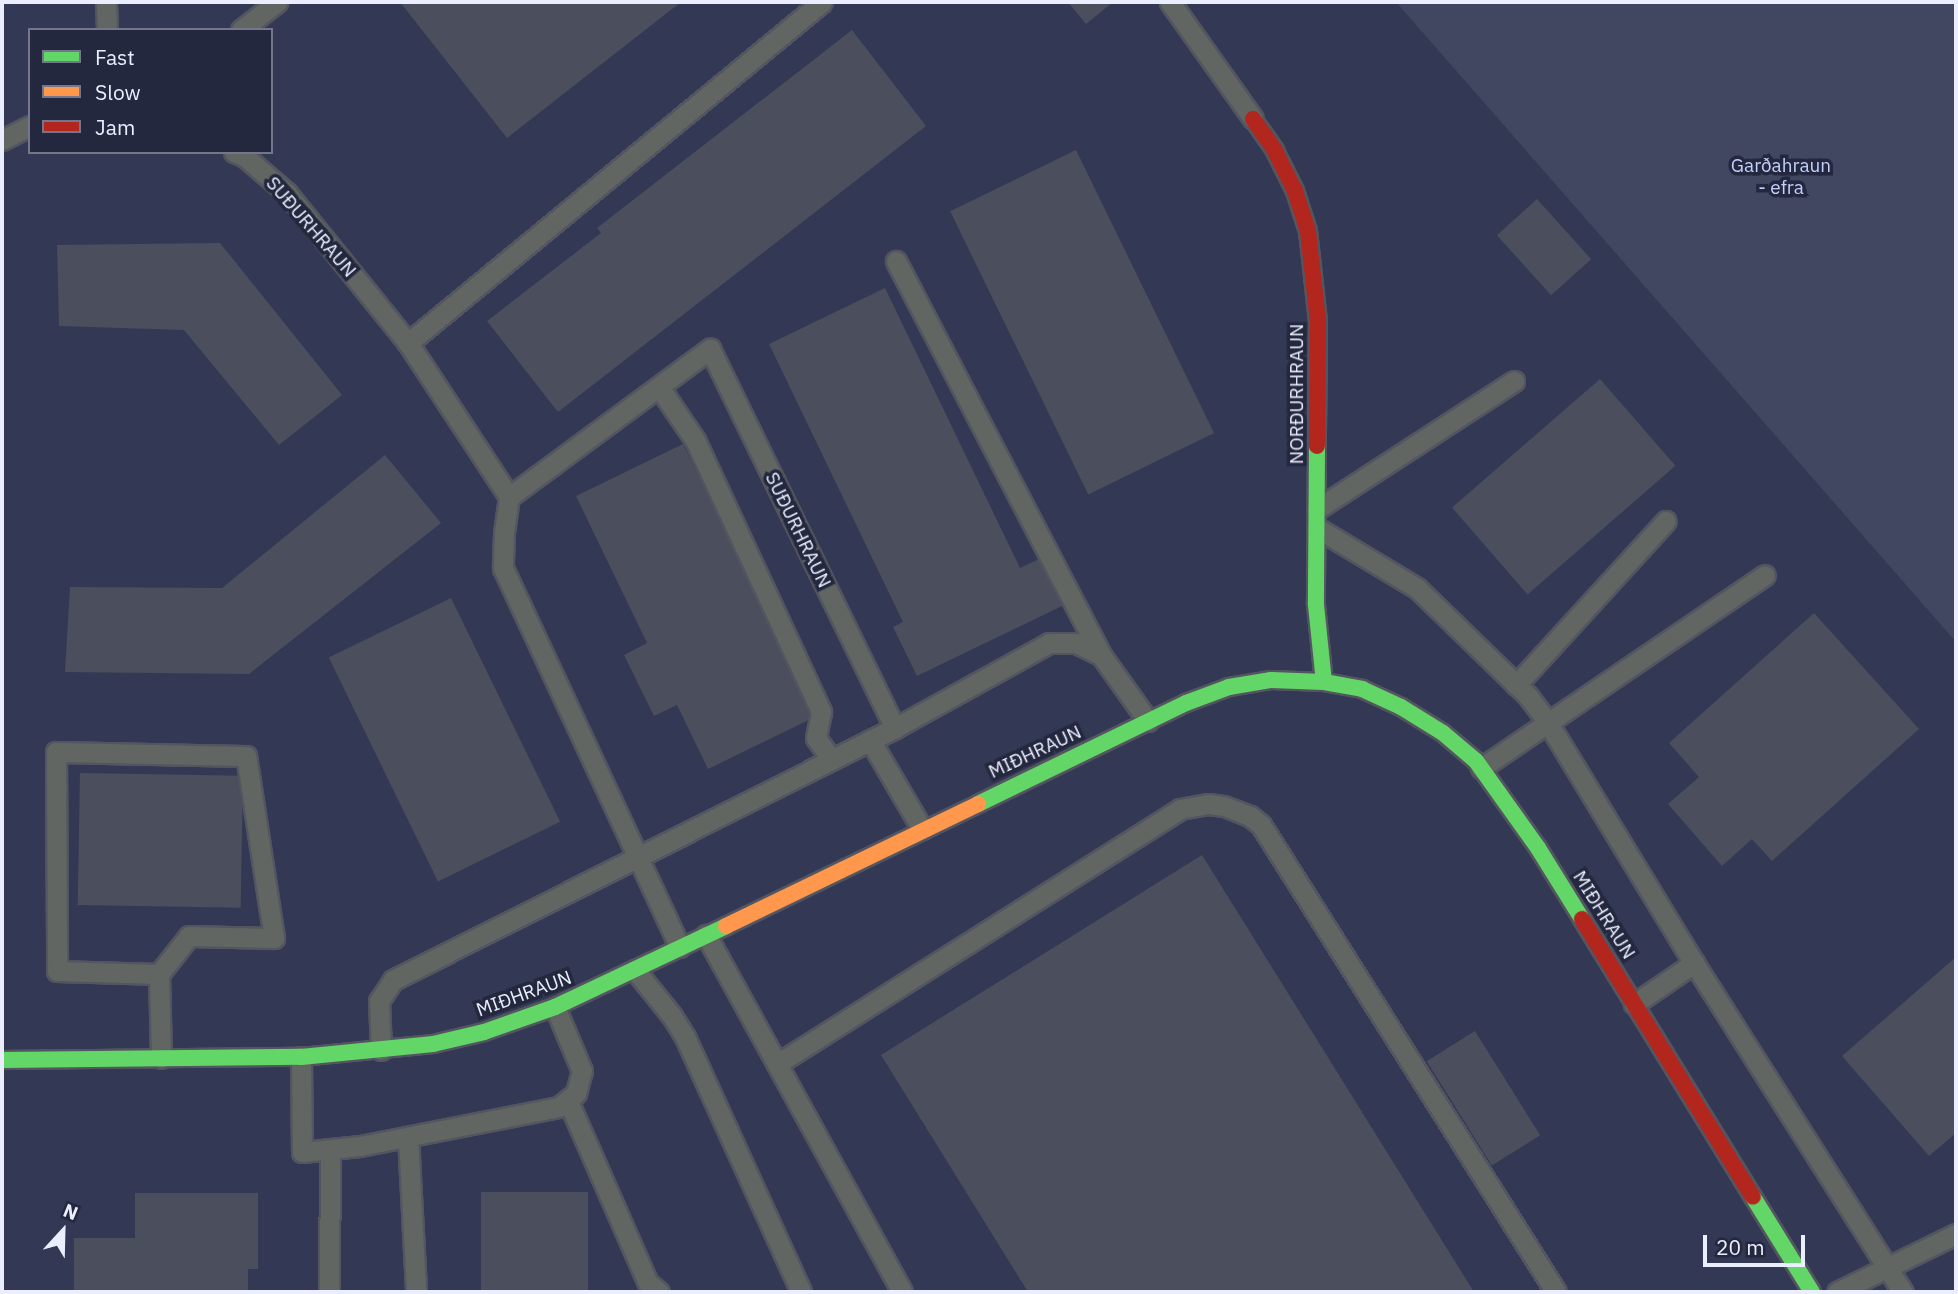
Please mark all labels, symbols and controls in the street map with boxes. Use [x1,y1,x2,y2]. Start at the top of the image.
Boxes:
legend [28,28,273,154]
text: Fast [95,43,135,71]
text: Slow [95,78,141,106]
text: Jam [95,113,135,141]
park label: Garðahraun - efra [1731,155,1831,199]
street label: SUÐURHRAUN [261,172,361,282]
street label: NORÐURHRAUN [1286,324,1308,464]
street label: SUÐURHRAUN [760,469,836,591]
street label: MIÐHRAUN [985,721,1085,783]
street label: MIÐHRAUN [1568,867,1640,963]
street label: MIÐHRAUN [473,966,575,1022]
north arrow [28,1196,98,1266]
text: N [60,1198,82,1225]
scale bar [1706,1220,1808,1264]
text: 20 m [1716,1233,1765,1261]

